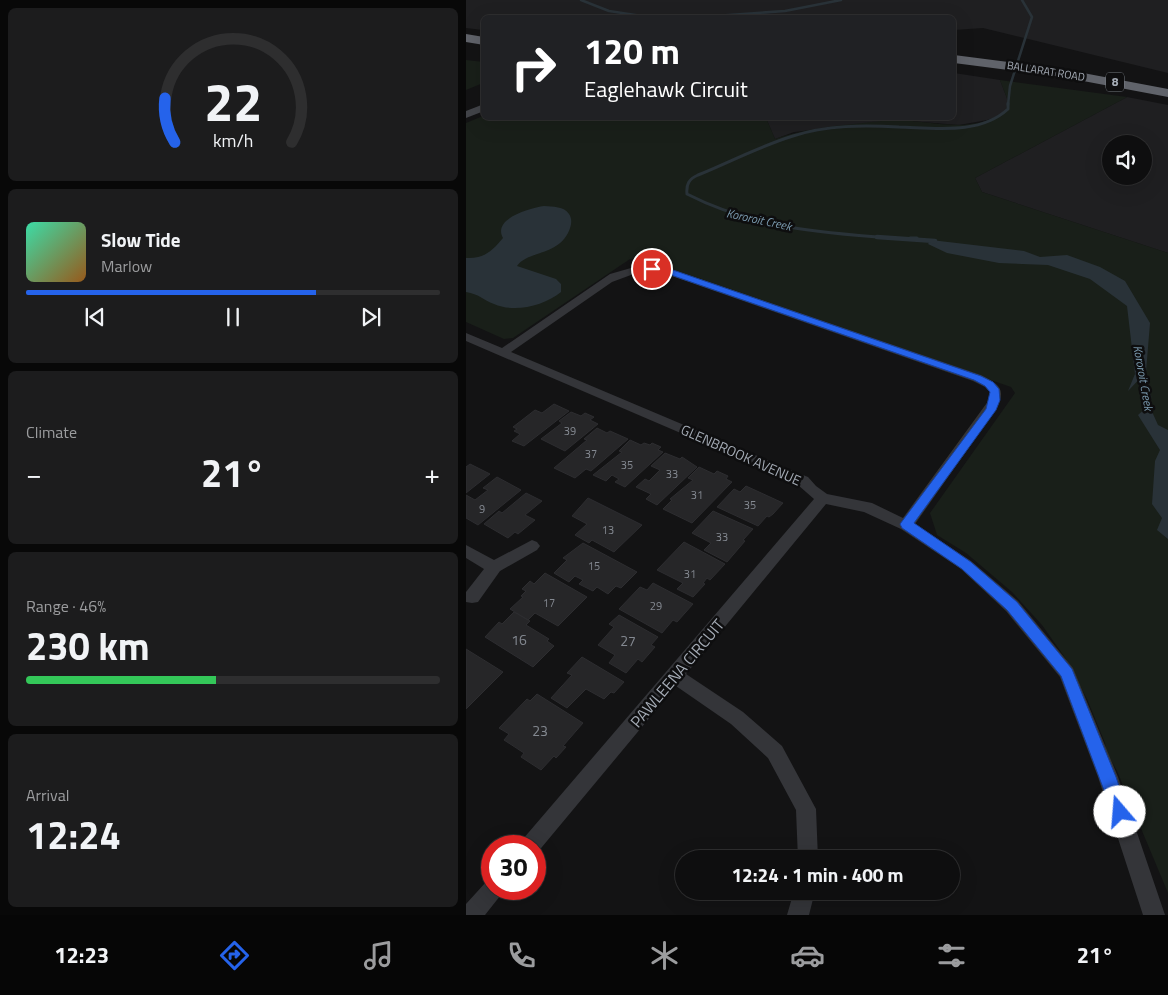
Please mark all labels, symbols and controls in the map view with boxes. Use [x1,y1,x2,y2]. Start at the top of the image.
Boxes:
text: 120 m [584,24,680,78]
icon: right [501,35,566,100]
street label: BALLARAT ROAD [1006,57,1086,85]
text: 22 [204,62,262,141]
text: Eaglehawk Circuit [584,72,748,106]
road number: 8 [1106,72,1124,91]
text: km/h [213,127,253,154]
map controls [1102,135,1152,185]
button: sound [1102,135,1152,185]
water label: Kororoit Creek [725,203,795,236]
text: Slow Tide [101,225,180,254]
pin [631,248,673,290]
text: Marlow [101,254,152,278]
icon: arrive [638,255,666,283]
icon: previous [81,303,109,331]
icon: pause [219,303,247,331]
icon: next [357,303,385,331]
water label: Kororoit Creek [1128,344,1159,414]
street label: GLENBROOK AVENUE [678,419,805,491]
text: Climate [26,420,77,444]
house number: 39 [564,423,576,439]
text: 21° [201,444,265,502]
house number: 37 [585,446,597,462]
text: − [26,452,42,495]
text: + [424,452,440,495]
house number: 35 [621,457,633,473]
house number: 33 [666,466,678,482]
house number: 31 [691,487,703,503]
house number: 35 [744,497,756,513]
house number: 9 [479,501,485,517]
house number: 13 [602,522,614,538]
house number: 33 [716,529,728,545]
house number: 15 [588,558,600,574]
house number: 31 [684,566,696,582]
text: Range · 46% [26,594,106,618]
house number: 17 [543,595,555,611]
house number: 29 [650,598,662,614]
street label: PAWLEENA CIRCUIT [624,613,730,733]
text: 230 km [26,617,150,675]
house number: 16 [511,629,527,650]
house number: 27 [620,630,636,651]
house number: 23 [532,720,548,741]
text: Arrival [26,783,69,807]
position arrow [1093,785,1145,837]
text: 12:24 [26,806,121,864]
speed limit sign: 30 [481,835,546,900]
text: 12:24 · 1 min · 400 m [731,860,904,889]
text: 12:23 [54,938,109,972]
icon: directions [217,938,252,973]
icon: music [361,938,396,973]
icon: phone [504,938,539,973]
icon: climate [647,938,682,973]
icon: car [790,938,825,973]
icon: filters [934,938,969,973]
text: 21° [1077,938,1114,972]

